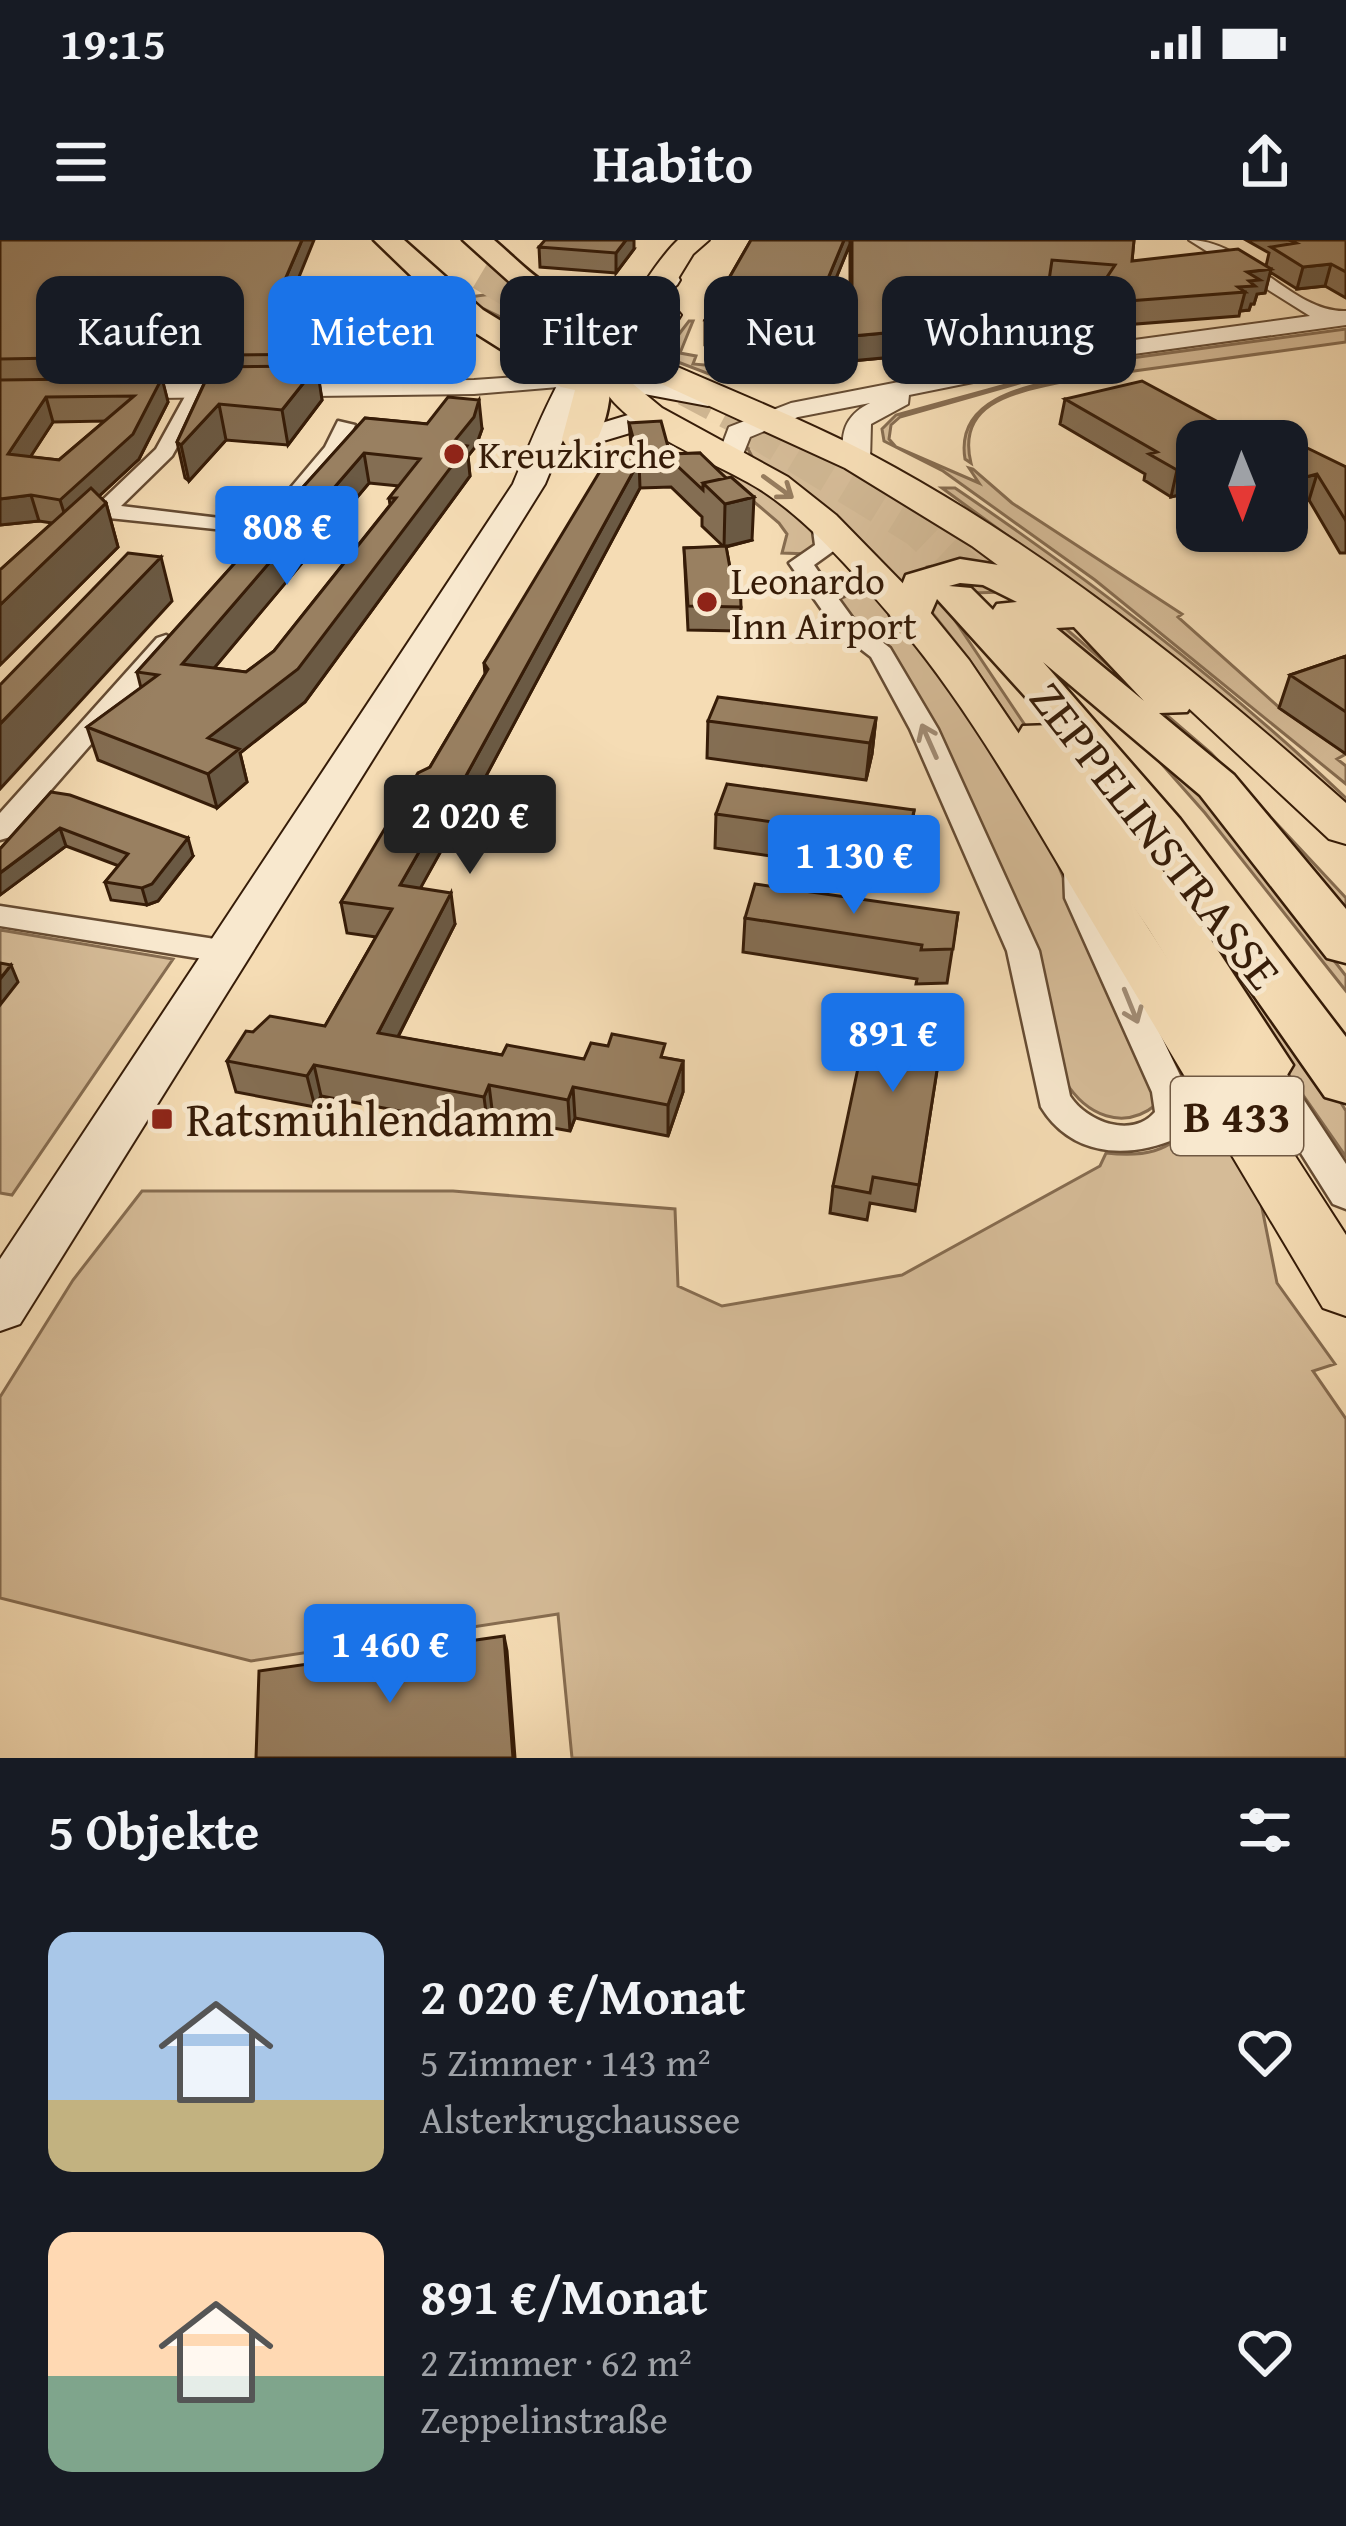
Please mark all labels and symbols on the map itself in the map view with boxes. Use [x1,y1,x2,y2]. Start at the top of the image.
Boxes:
north arrow [1176,420,1308,552]
place label: Kreuzkirche [478,425,676,482]
marker: Kreuzkirche [441,441,467,467]
one-way arrow [761,474,794,500]
pin: 808 € [203,486,371,588]
place label: Leonardo Inn Airport [731,551,917,653]
marker: Leonardo Inn Airport [694,589,720,615]
street label: ZEPPELINSTRASSE [1013,666,1299,1004]
one-way arrow [917,724,939,760]
pin: 2 020 € [359,775,581,877]
pin: 1 130 € [743,815,965,917]
one-way arrow [1122,986,1143,1023]
pin: 891 € [809,993,977,1095]
road number: B 433 [1171,1077,1303,1155]
place label: Ratsmühlendamm [186,1083,554,1154]
marker: Ratsmühlendamm [149,1106,175,1132]
pin: 1 460 € [279,1604,501,1706]

